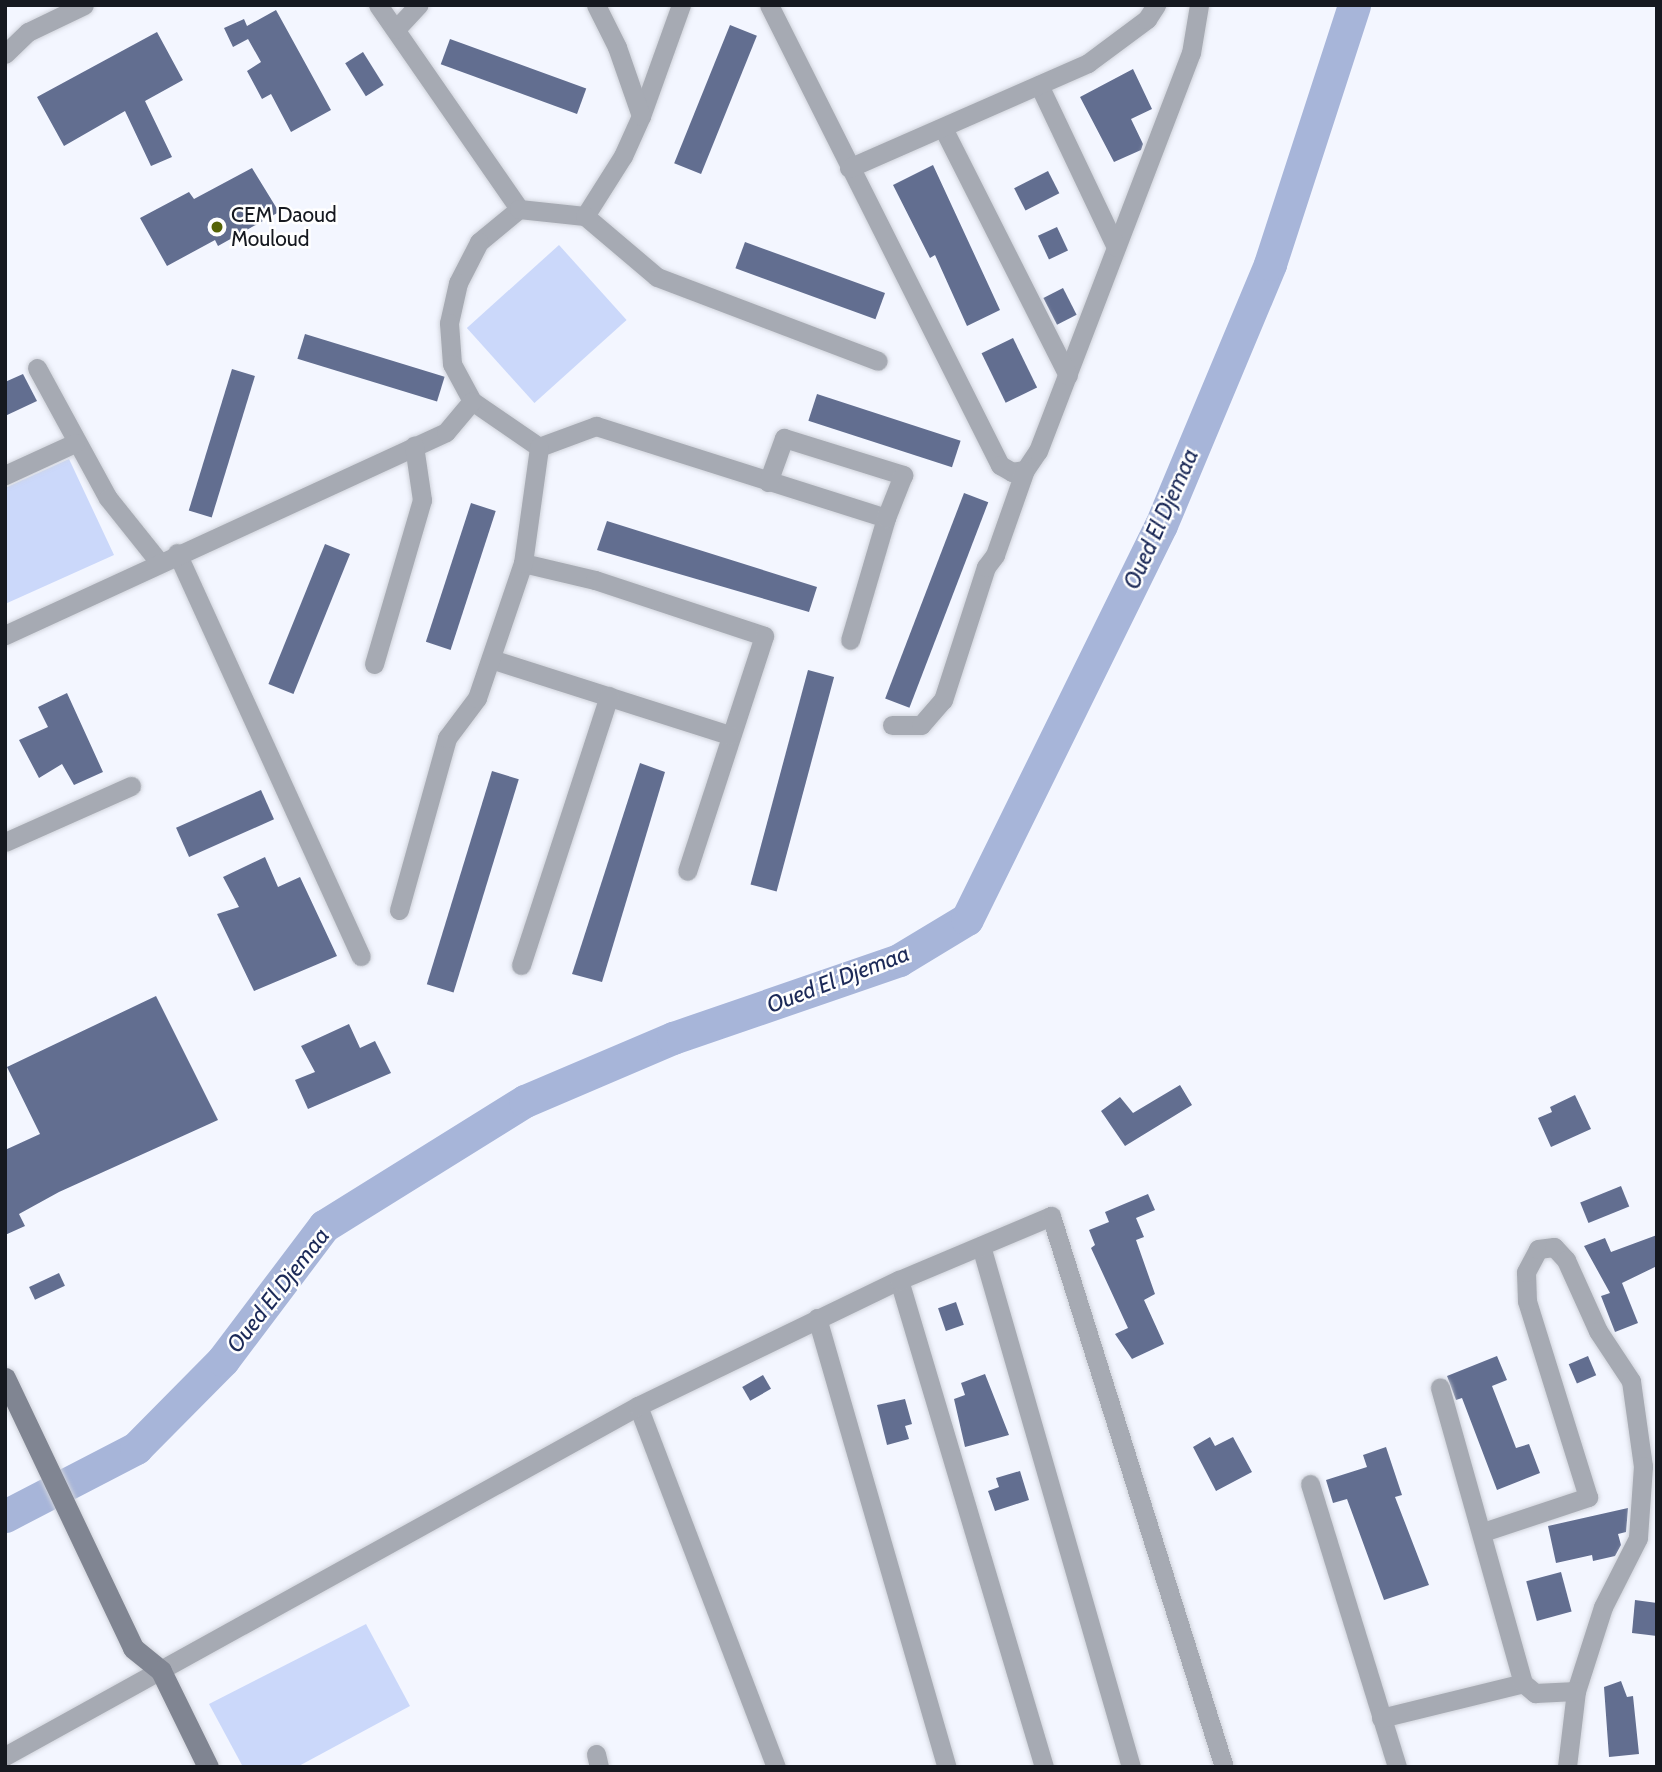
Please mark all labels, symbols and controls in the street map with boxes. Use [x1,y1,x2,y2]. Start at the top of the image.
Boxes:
place label: CEM Daoud Mouloud [231,202,337,252]
marker: CEM Daoud Mouloud [209,219,225,235]
water label: Oued El Djemaa [1118,445,1204,593]
water label: Oued El Djemaa [763,939,913,1019]
water label: Oued El Djemaa [221,1222,335,1358]

